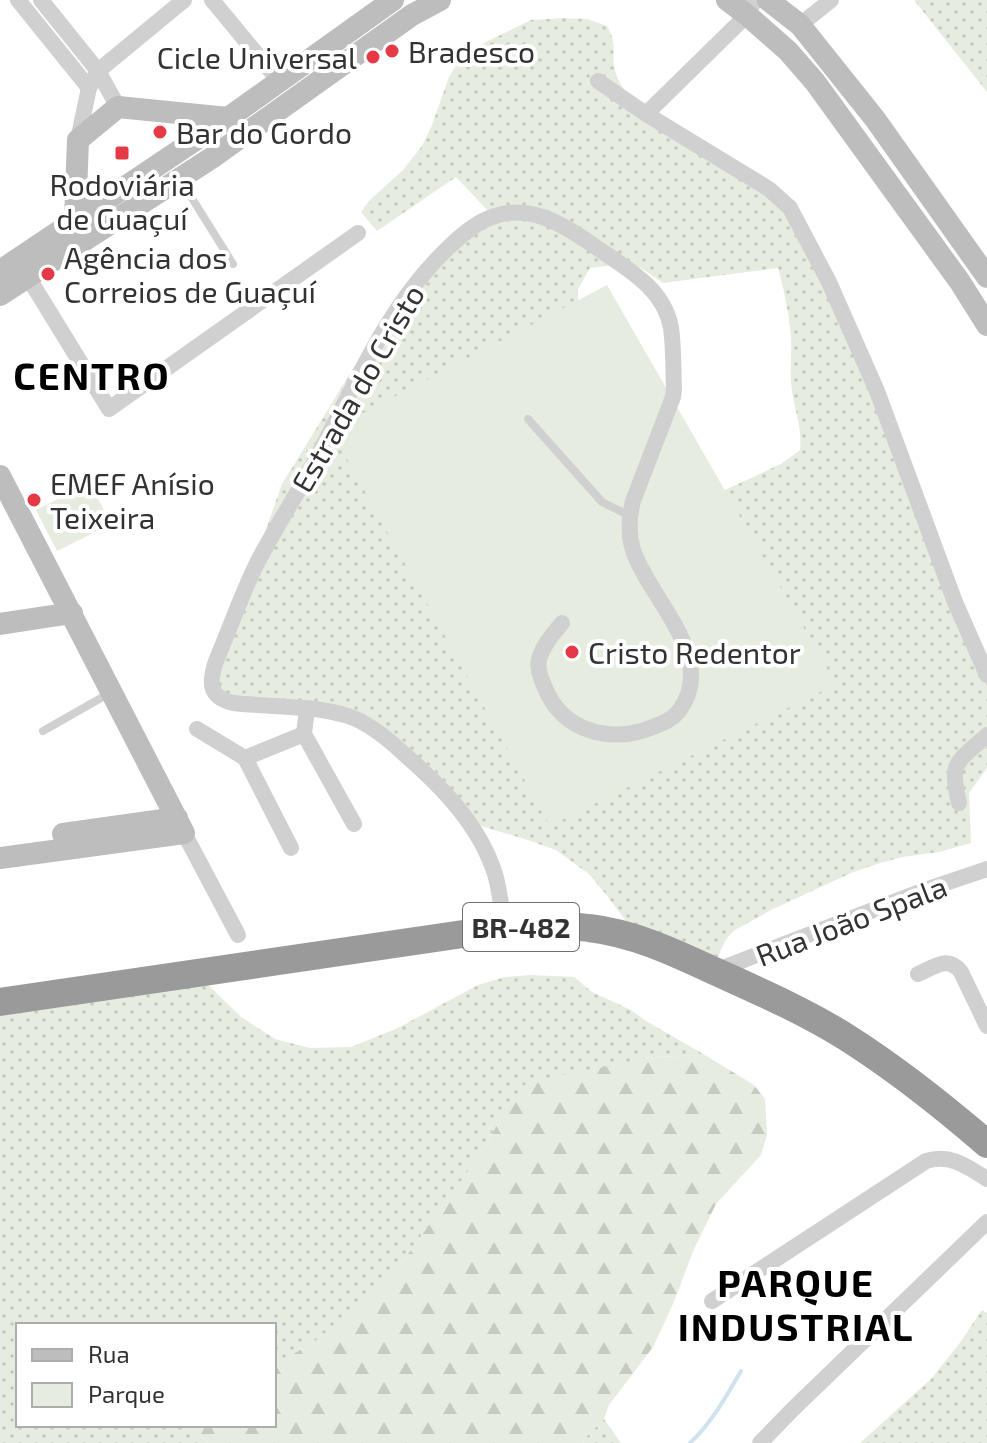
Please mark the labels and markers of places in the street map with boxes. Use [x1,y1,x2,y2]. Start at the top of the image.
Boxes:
place label: Bradesco [408,33,535,69]
place label: Cicle Universal [157,39,357,75]
marker: Bradesco [383,42,401,60]
marker: Cicle Universal [364,48,382,66]
place label: Bar do Gordo [176,114,352,150]
marker: Bar do Gordo [151,123,169,141]
marker: Rodoviária de Guaçuí [113,144,131,162]
place label: Rodoviária de Guaçuí [49,166,195,237]
place label: Agência dos Correios de Guaçuí [64,239,317,310]
marker: Agência dos Correios de Guaçuí [39,265,57,283]
place label: EMEF Anísio Teixeira [50,465,215,535]
marker: EMEF Anísio Teixeira [25,491,43,509]
place label: Cristo Redentor [588,634,801,670]
marker: Cristo Redentor [563,643,581,661]

